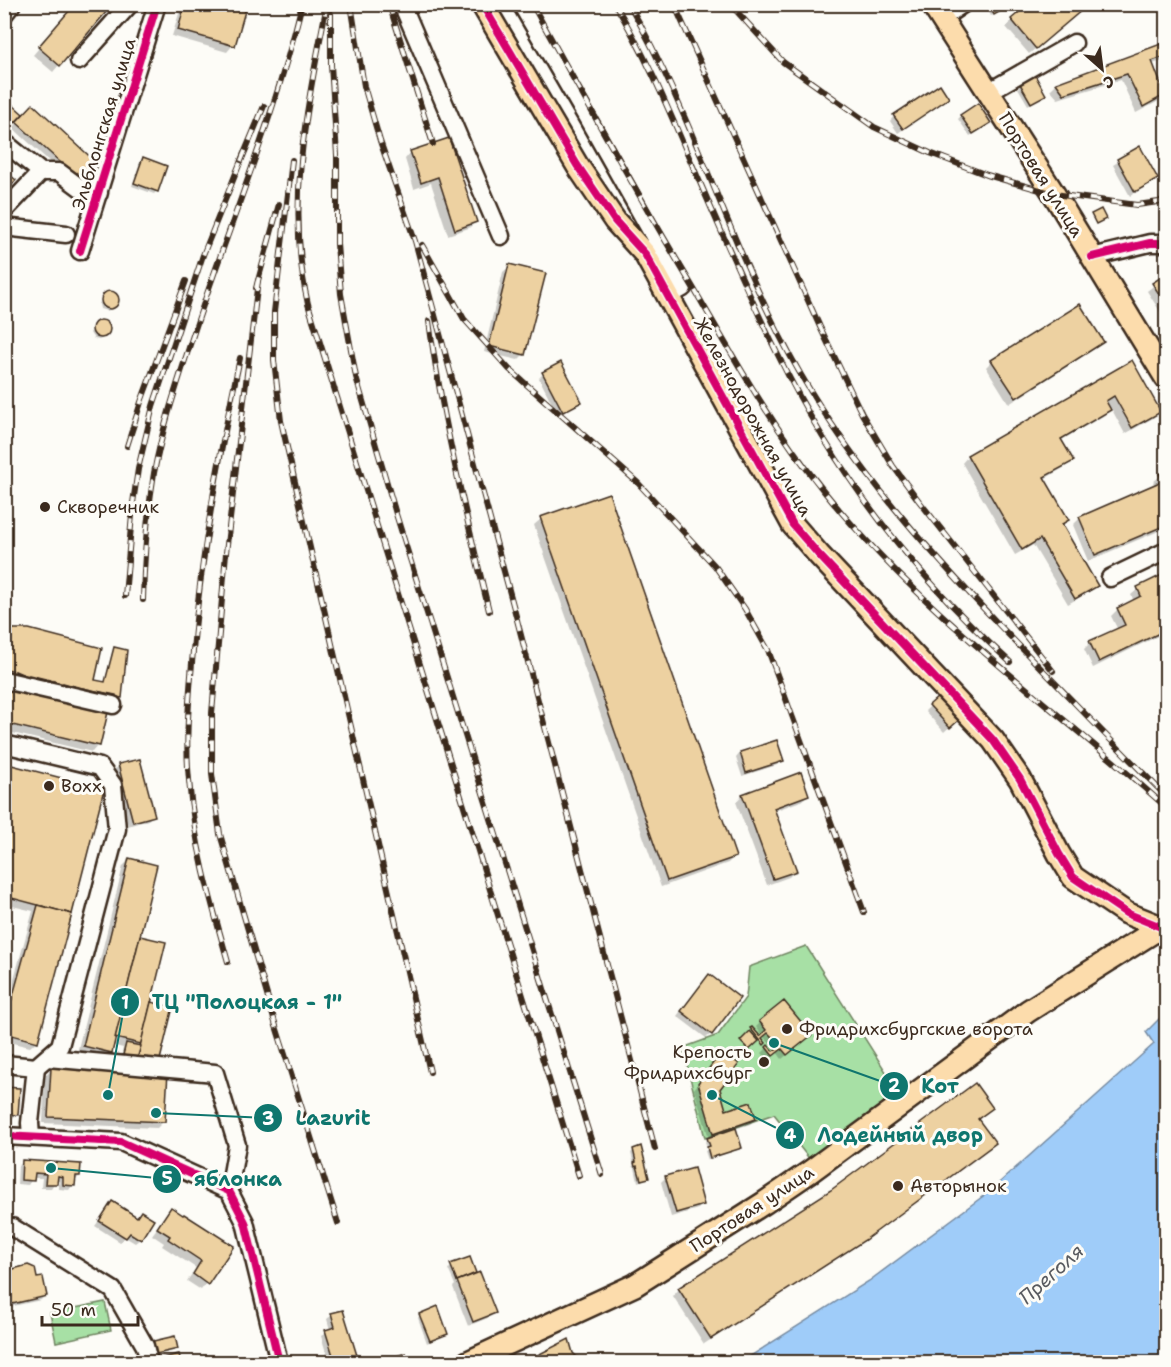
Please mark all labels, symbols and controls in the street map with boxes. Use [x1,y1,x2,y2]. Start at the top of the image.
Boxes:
street label: Эльблонгская улица [66,35,142,213]
north arrow [1072,39,1132,99]
text: С [1099,70,1118,93]
street label: Портовая улица [993,108,1089,242]
street label: Железнодорожная улица [688,313,818,521]
place label: Скворечник [57,495,159,519]
marker: Скворечник [38,500,52,514]
place label: Boxx [61,774,102,798]
marker: Boxx [42,779,56,793]
callout: ТЦ "Полоцкая - 1" [110,983,354,1021]
text: ТЦ "Полоцкая - 1" [152,989,342,1015]
text: 1 [121,991,129,1015]
place label: Фридрихсбургские ворота [799,1017,1033,1041]
marker: Фридрихсбургские ворота [780,1022,794,1036]
place label: Крепость Фридрихсбург [624,1040,752,1085]
marker: Крепость Фридрихсбург [757,1055,771,1069]
callout: Кот [879,1067,971,1105]
text: Кот [921,1073,959,1099]
text: 2 [888,1074,901,1098]
callout: Lazurit [253,1099,382,1137]
text: Lazurit [296,1105,371,1131]
text: 3 [262,1107,274,1131]
callout: Лодейный двор [775,1116,994,1154]
text: Лодейный двор [817,1122,983,1148]
text: 4 [784,1124,797,1148]
callout: яблонка [152,1160,294,1198]
street label: Портовая улица [686,1160,818,1258]
text: яблонка [194,1166,282,1192]
text: 5 [161,1167,173,1191]
place label: Авторынок [910,1174,1007,1198]
marker: Авторынок [891,1179,905,1193]
water label: Преголя [1013,1238,1089,1310]
scale bar [42,1289,138,1327]
text: 50 m [51,1298,96,1322]

